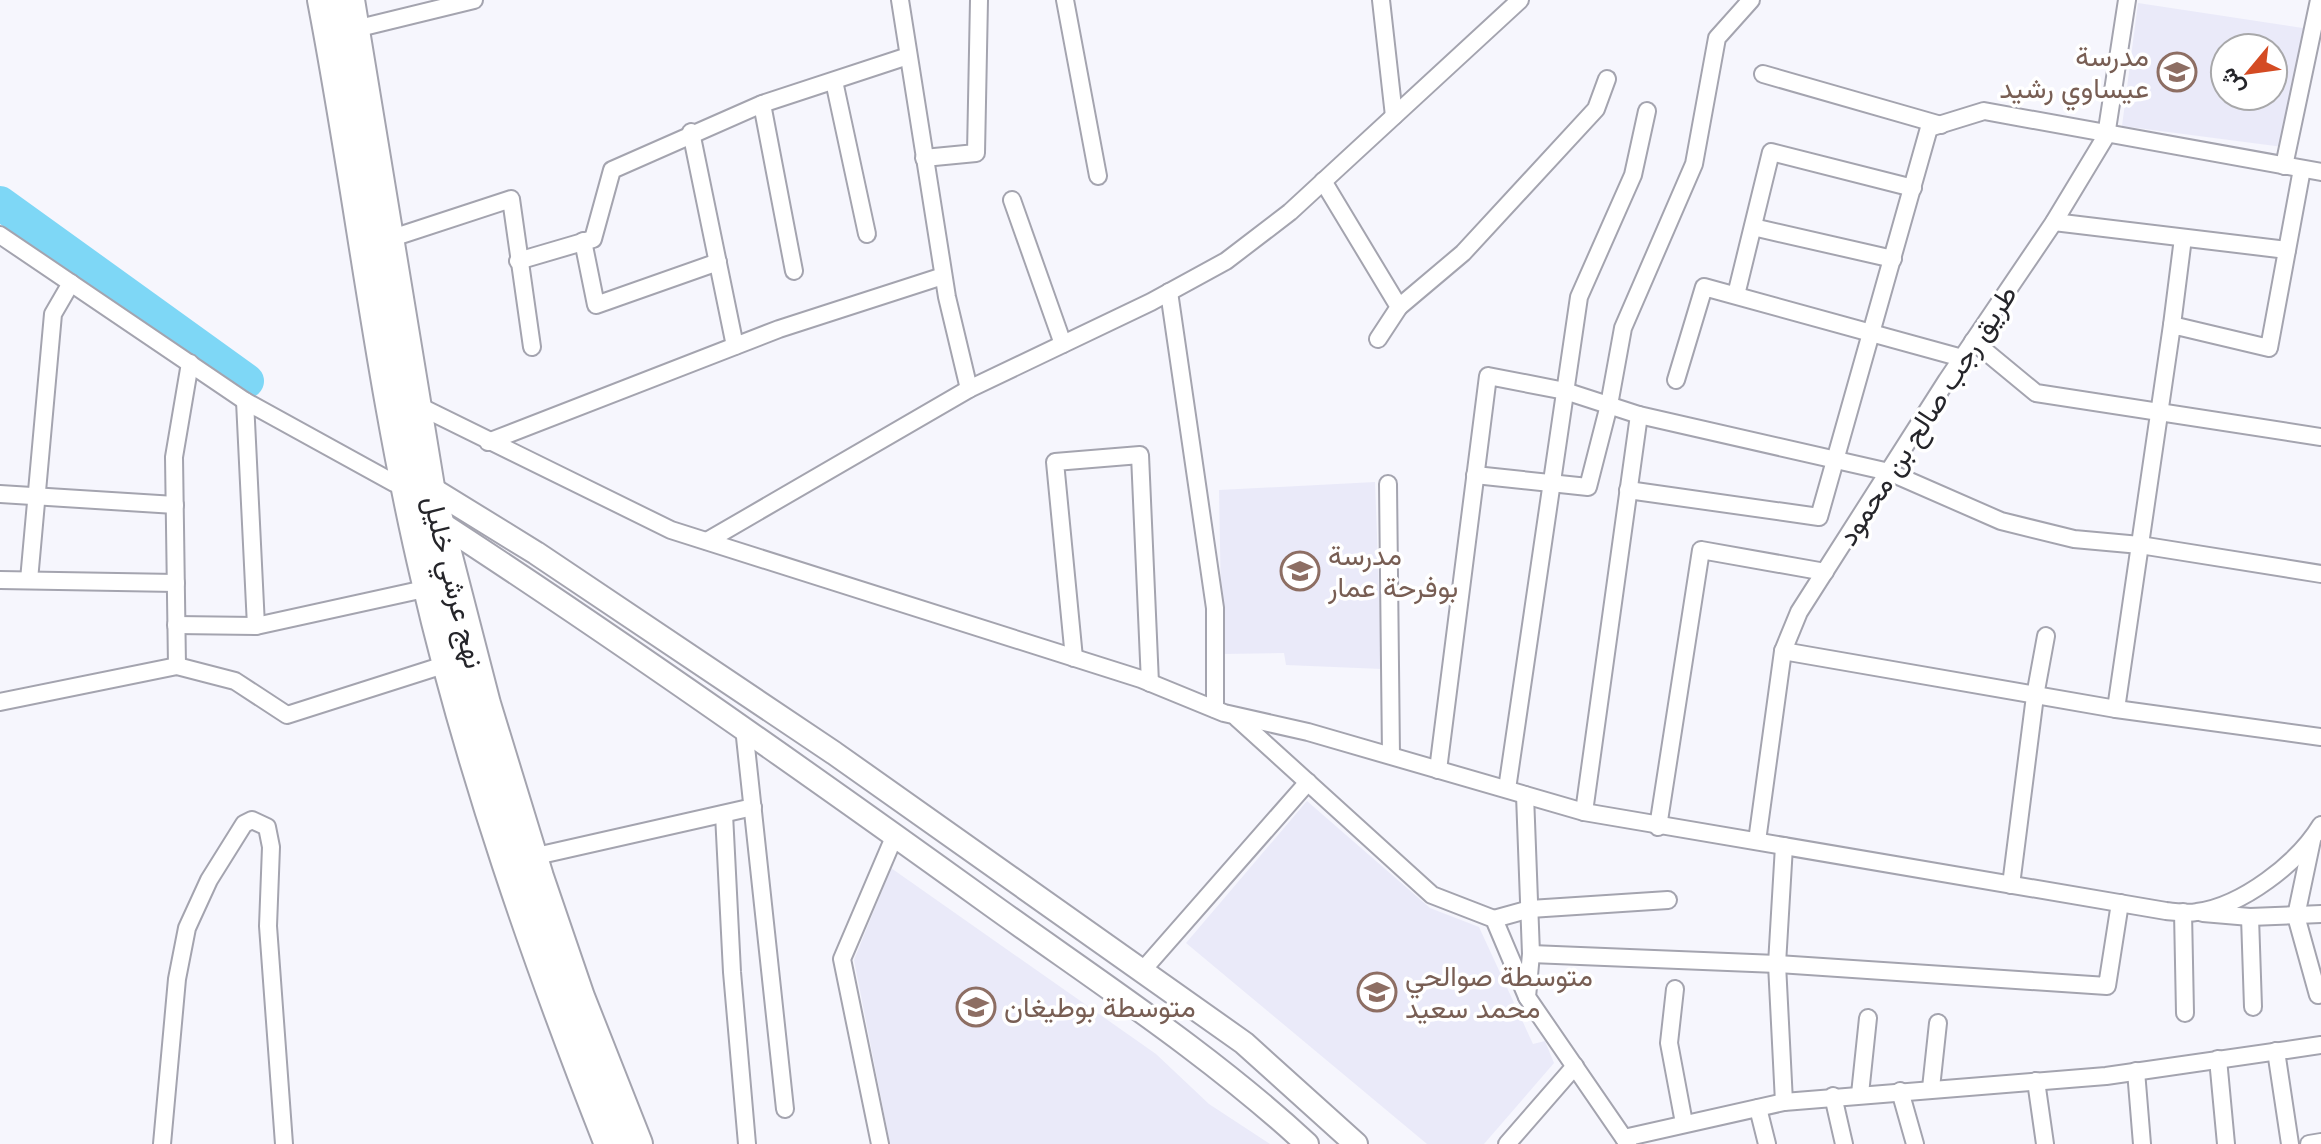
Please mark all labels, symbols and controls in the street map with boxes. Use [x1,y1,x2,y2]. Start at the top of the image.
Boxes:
north arrow [2209,32,2289,112]
place label: مدرسة عيساوي رشيد [1999,38,2149,111]
school or university icon: مدرسة عيساوي رشيد [2156,51,2198,93]
text: ش [2213,63,2250,100]
street label: طريق رجب صالح بن محمود [1829,278,2026,553]
street label: نهج عرشي خليل [410,492,493,673]
place label: مدرسة بوفرحة عمار [1327,537,1458,605]
school or university icon: مدرسة بوفرحة عمار [1279,550,1321,592]
place label: متوسطة صوالحي محمد سعيد [1405,958,1593,1026]
school or university icon: متوسطة صوالحي محمد سعيد [1356,971,1398,1013]
school or university icon: متوسطة بوطيغان [955,986,997,1028]
place label: متوسطة بوطيغان [1004,989,1196,1025]

